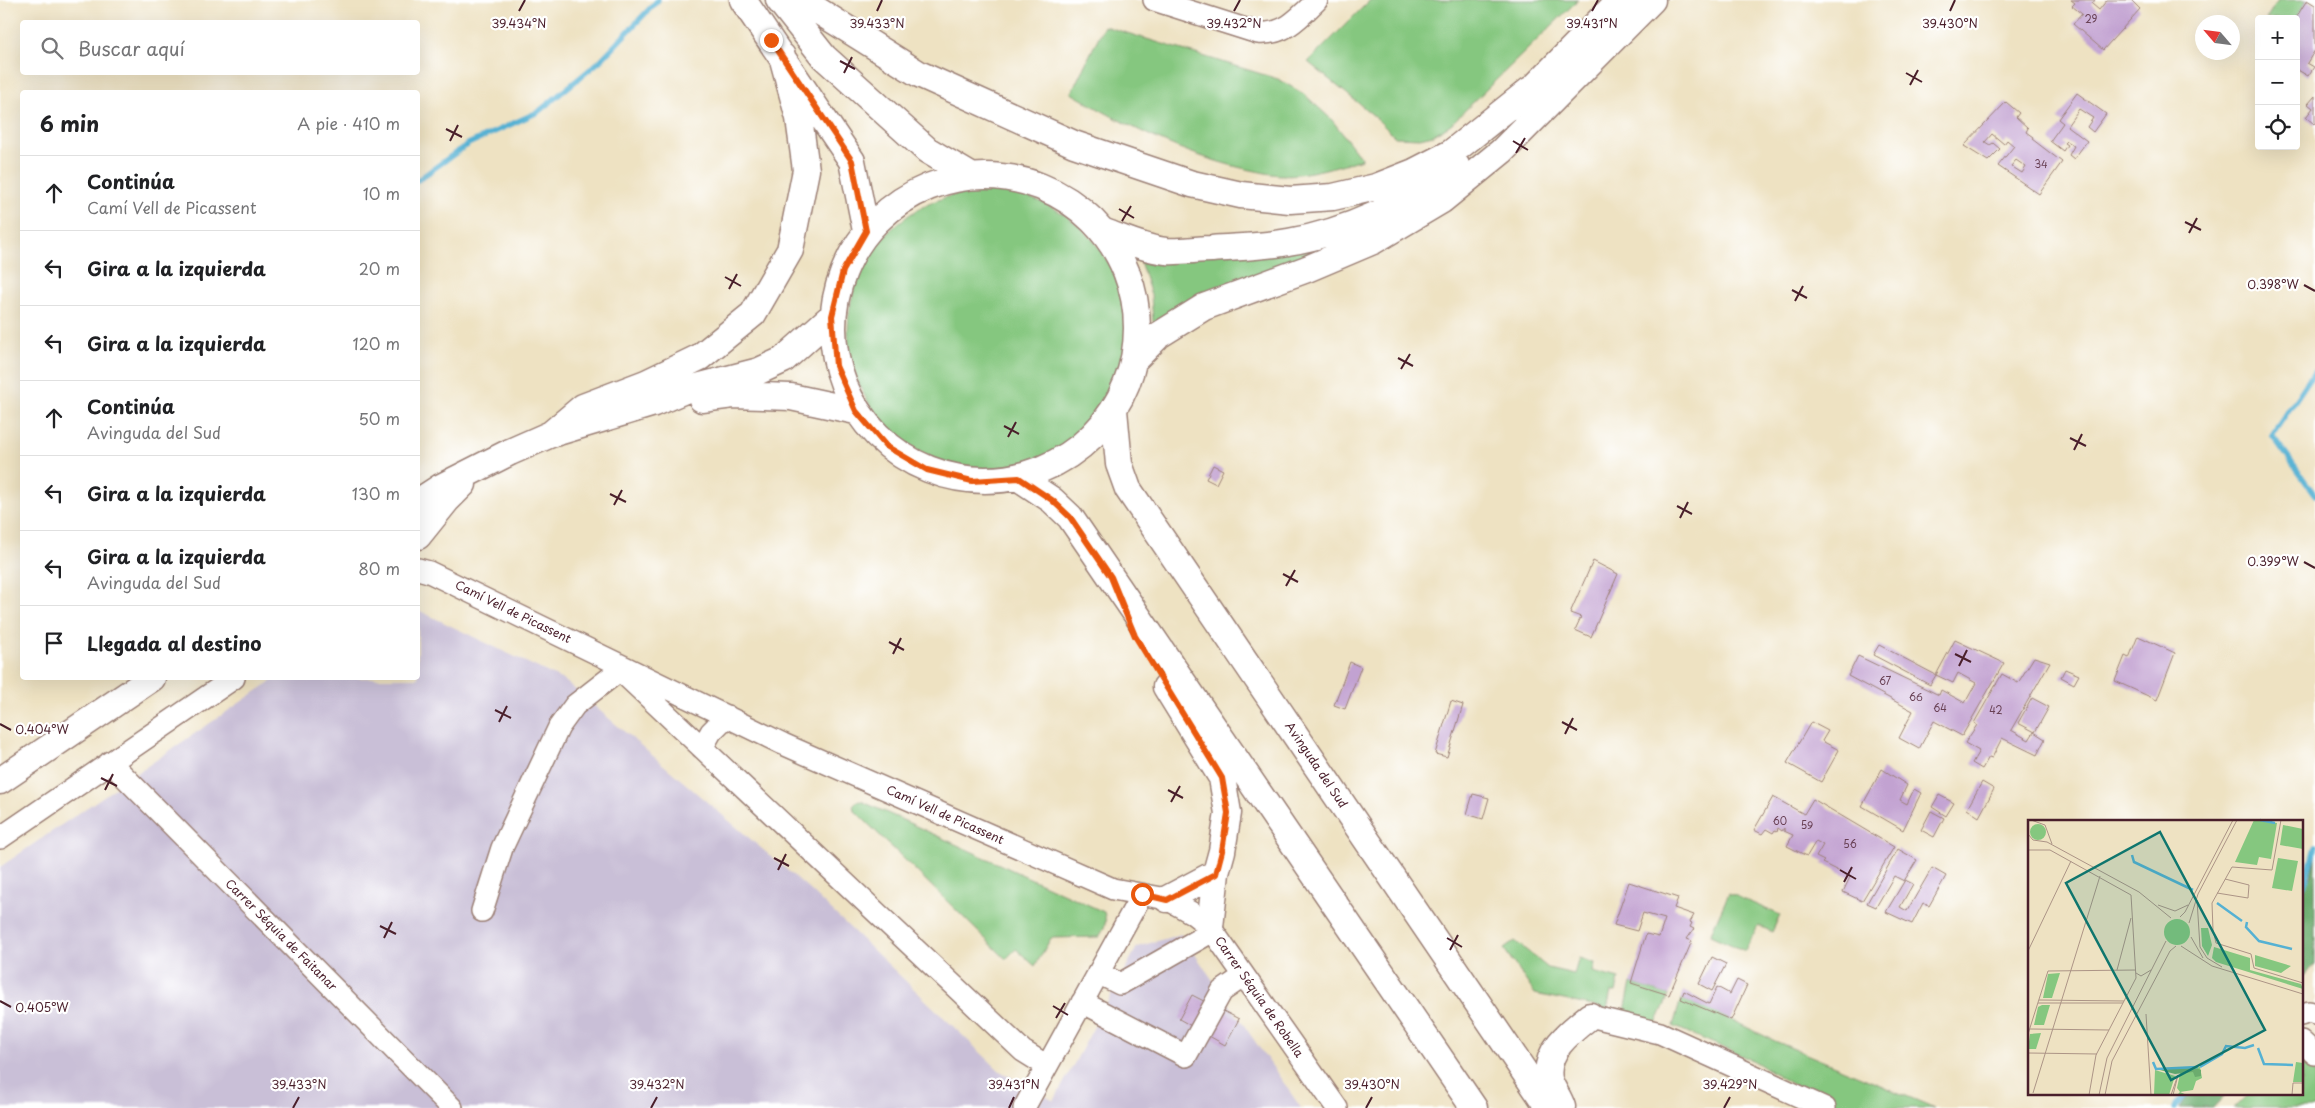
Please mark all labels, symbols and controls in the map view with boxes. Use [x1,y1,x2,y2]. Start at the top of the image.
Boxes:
house number: 29 [2085,11,2098,26]
text: 39.434°N [492,14,547,32]
text: 39.433°N [849,14,905,32]
text: 39.432°N [1206,14,1262,32]
text: 39.431°N [1566,14,1618,32]
text: 39.430°N [1922,14,1978,32]
north arrow [2195,15,2240,60]
map controls [2255,15,2300,150]
button: + [2255,15,2300,60]
search box [20,20,420,75]
route end [760,29,783,52]
icon: search [38,34,66,62]
text: Buscar aquí [78,34,185,62]
button: − [2255,60,2300,105]
button: locate [2255,105,2300,150]
text: 6 min [40,107,99,139]
text: A pie · 410 m [297,111,400,135]
house number: 34 [2034,156,2048,171]
text: Continúa [87,167,175,195]
icon: ahead [40,179,68,207]
text: 10 m [363,181,400,205]
text: Camí Vell de Picassent [87,195,257,219]
icon: left [40,254,68,282]
text: Gira a la izquierda [87,254,266,282]
text: 20 m [359,256,400,280]
text: 0.398°W [2247,275,2299,293]
icon: left [40,329,68,357]
text: Gira a la izquierda [87,329,266,357]
text: 120 m [353,331,400,355]
text: Continúa [87,392,175,420]
icon: ahead [40,404,68,432]
text: 50 m [359,406,400,430]
text: Avinguda del Sud [87,420,221,444]
icon: left [40,479,68,507]
text: Gira a la izquierda [87,479,266,507]
text: 130 m [352,481,400,505]
text: Gira a la izquierda [87,542,266,570]
text: 0.399°W [2247,552,2300,570]
icon: left [40,554,68,582]
text: 80 m [358,556,400,580]
text: Avinguda del Sud [87,570,221,594]
street label: Camí Vell de Picassent [452,575,575,647]
icon: arrive [40,629,68,657]
text: Llegada al destino [87,629,261,657]
house number: 67 [1879,673,1891,688]
house number: 66 [1909,689,1923,704]
house number: 64 [1933,700,1947,715]
house number: 42 [1989,702,2003,717]
street label: Avinguda del Sud [1281,718,1353,811]
text: 0.404°W [15,720,69,738]
street label: Camí Vell de Picassent [884,780,1007,848]
house number: 60 [1773,813,1787,828]
house number: 59 [1801,817,1813,832]
inset map [2028,820,2302,1096]
house number: 56 [1843,836,1857,851]
street label: Carrer Séquia de Faitanar [222,874,342,995]
route start [1131,883,1154,906]
street label: Carrer Séquia de Robella [1211,932,1309,1061]
text: 0.405°W [15,998,69,1016]
text: 39.433°N [271,1075,327,1093]
text: 39.432°N [629,1075,685,1093]
text: 39.431°N [988,1075,1040,1093]
text: 39.430°N [1344,1075,1400,1093]
text: 39.429°N [1703,1075,1757,1093]

